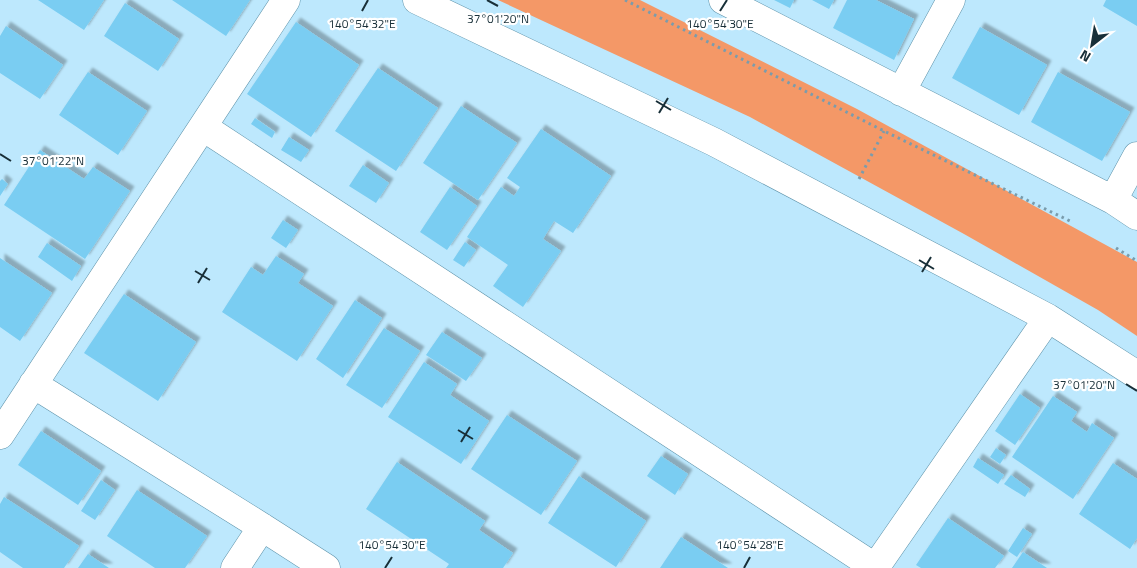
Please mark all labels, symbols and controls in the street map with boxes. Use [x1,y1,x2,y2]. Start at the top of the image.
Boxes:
text: 37°01'20"N [467,9,529,28]
text: 140°54'32"E [328,14,396,33]
text: 140°54'30"E [686,14,754,33]
north arrow [1067,20,1117,70]
text: N [1075,45,1095,68]
text: 37°01'22"N [22,151,84,170]
text: 37°01'20"N [1053,375,1115,394]
text: 140°54'30"E [358,535,426,554]
text: 140°54'28"E [716,535,784,554]

